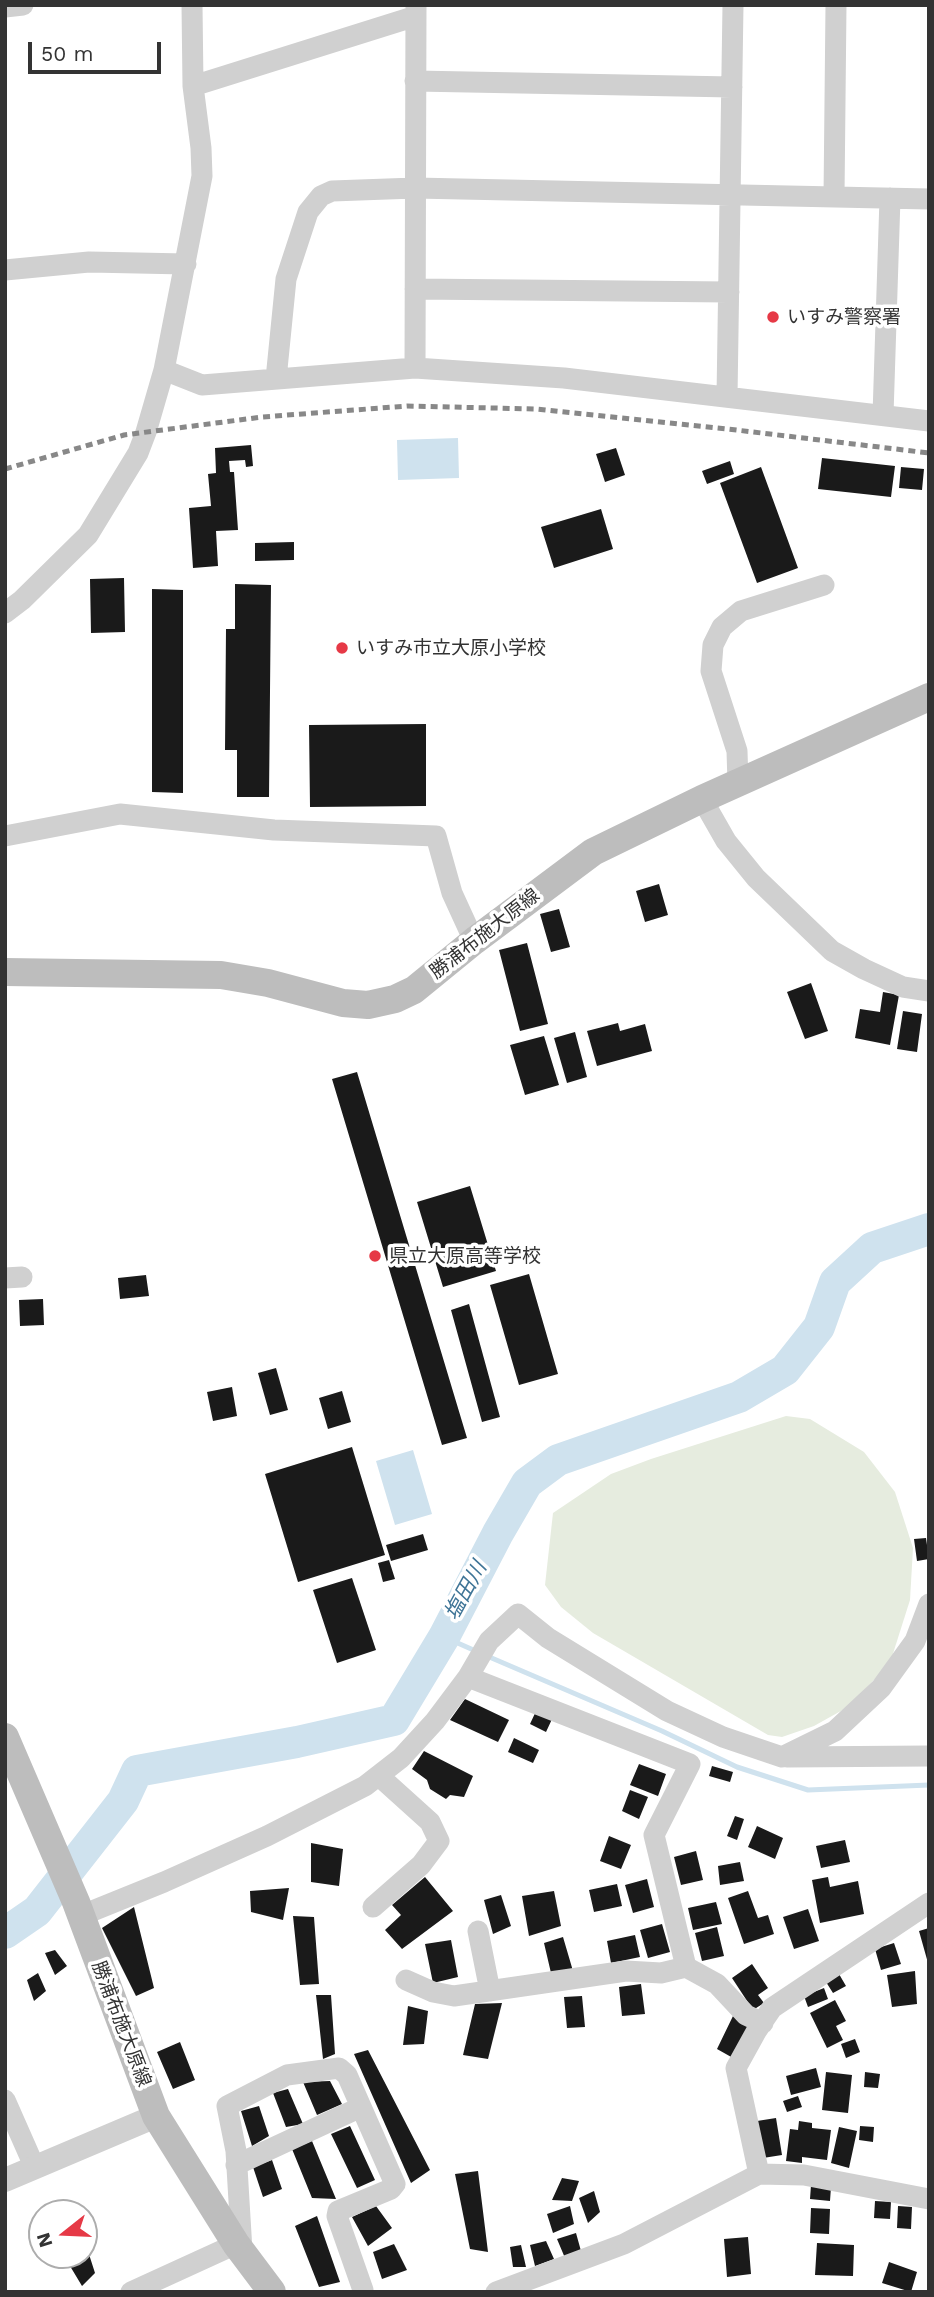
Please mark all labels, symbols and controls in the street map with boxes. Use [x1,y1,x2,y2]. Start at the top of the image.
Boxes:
scale bar [32,28,164,72]
text: 50 m [41,41,93,66]
place label: いすみ警察署 [787,306,901,328]
marker: いすみ警察署 [765,309,781,325]
place label: いすみ市立大原小学校 [356,637,546,659]
marker: いすみ市立大原小学校 [334,640,350,656]
street label: 勝浦布施大原線 [426,884,544,984]
place label: 県立大原高等学校 [389,1245,541,1267]
marker: 県立大原高等学校 [367,1248,383,1264]
water label: 塩田川 [440,1557,492,1625]
street label: 勝浦布施大原線 [87,1958,155,2090]
north arrow [28,2199,98,2269]
text: N [31,2230,58,2250]

